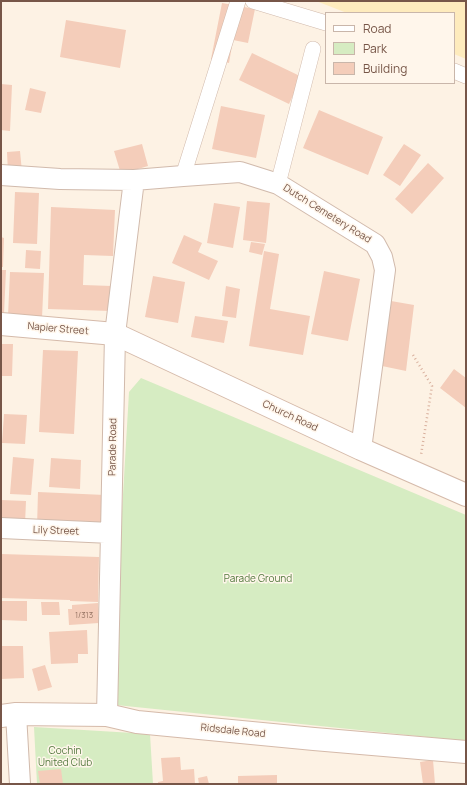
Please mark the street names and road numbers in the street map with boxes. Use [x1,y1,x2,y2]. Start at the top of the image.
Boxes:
street label: Dutch Cemetery Road [281,182,373,246]
street label: Napier Street [27,320,89,338]
street label: Church Road [260,398,320,434]
street label: Parade Road [106,418,120,476]
street label: Lily Street [33,524,79,538]
street label: Ridsdale Road [200,722,266,740]

